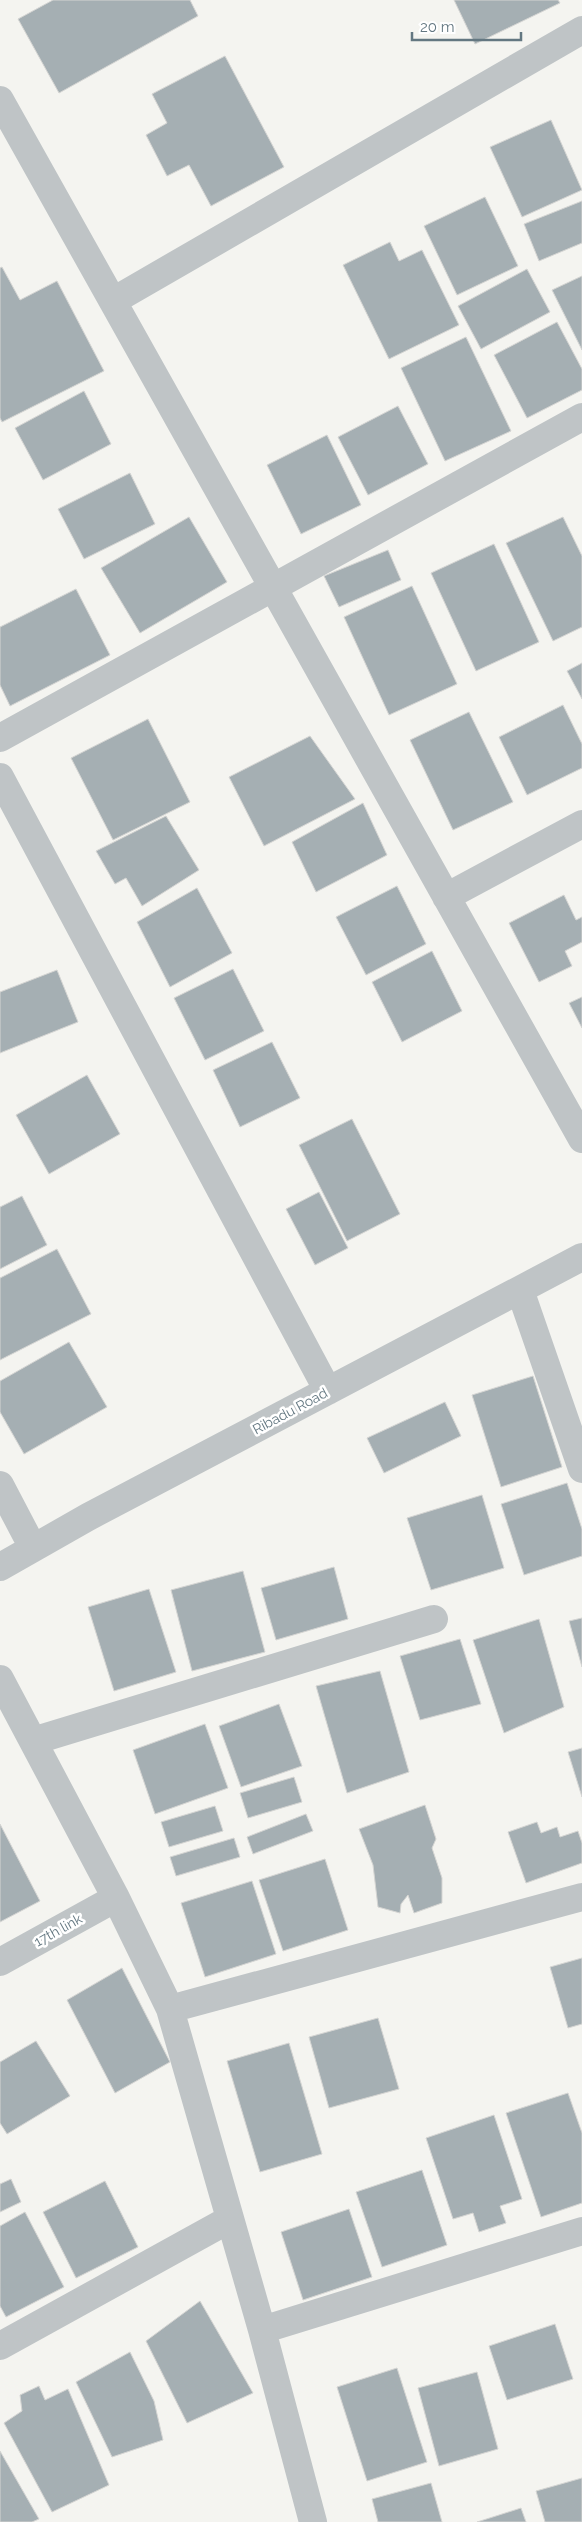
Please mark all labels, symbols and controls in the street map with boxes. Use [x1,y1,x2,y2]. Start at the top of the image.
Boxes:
scale bar [412,10,521,42]
text: 20 m [420,18,455,36]
street label: Ribadu Road [250,1385,330,1437]
street label: 17th link [31,1910,85,1950]

